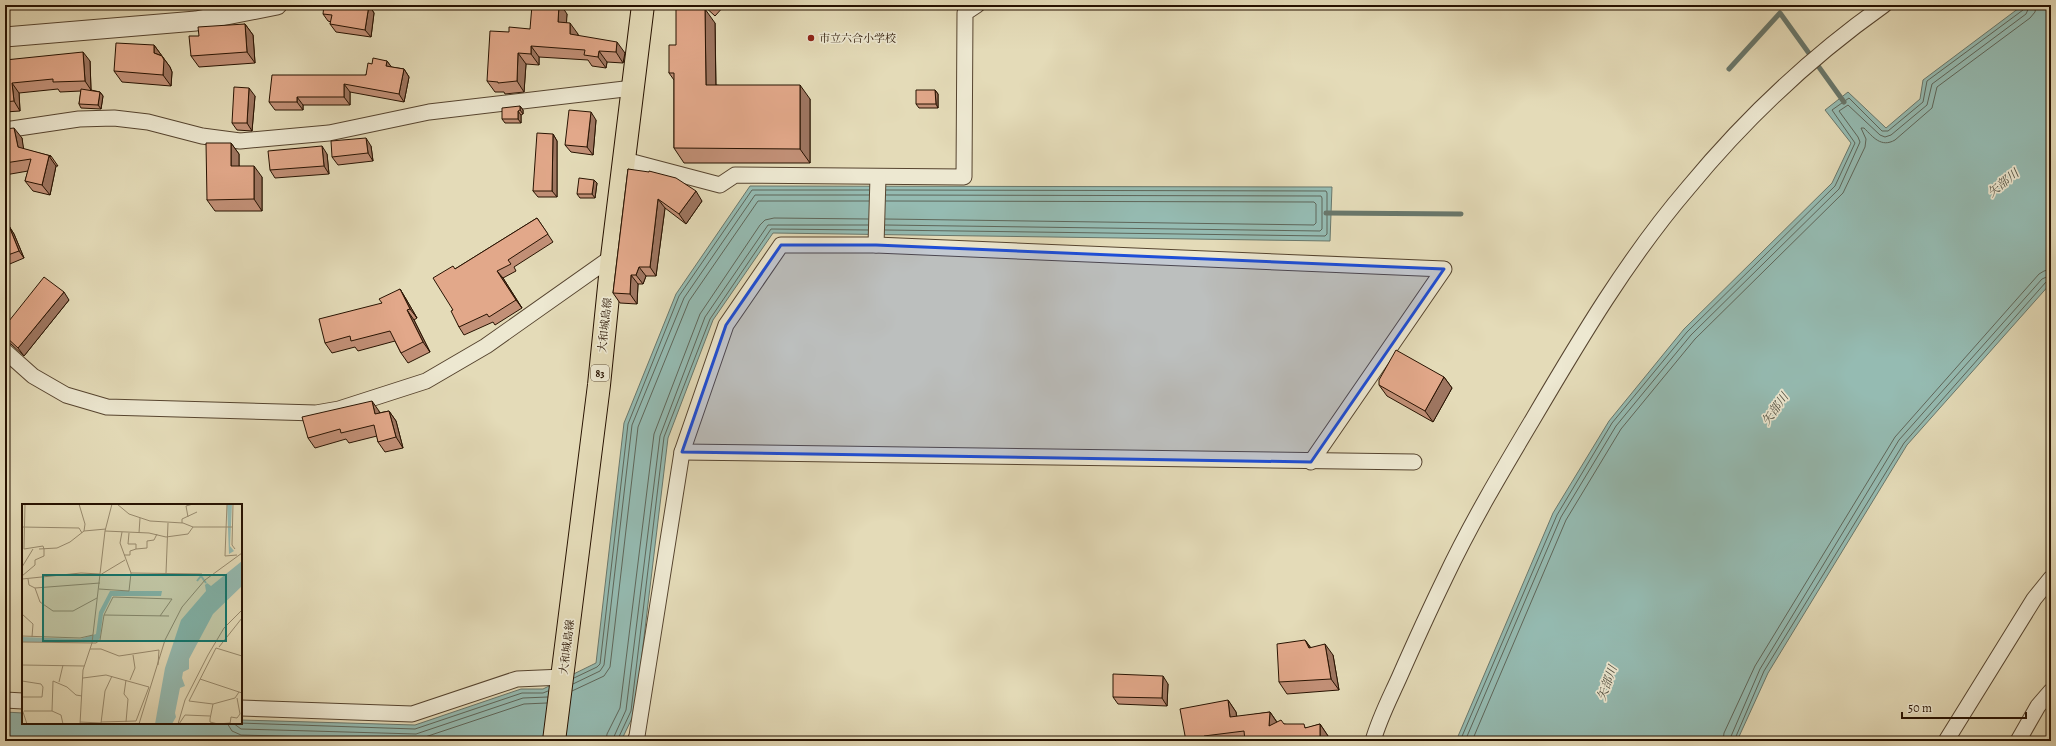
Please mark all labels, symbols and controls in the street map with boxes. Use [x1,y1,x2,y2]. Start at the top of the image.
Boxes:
place label: 市立六合小学校 [819,31,896,46]
marker: 市立六合小学校 [806,33,816,43]
water label: 矢部川 [1984,164,2024,201]
street label: 大和城島線 [595,297,615,353]
road number: 83 [591,365,609,381]
water label: 矢部川 [1758,388,1793,428]
inset map [22,504,242,724]
street label: 大和城島線 [556,619,578,675]
water label: 矢部川 [1593,661,1621,703]
scale bar [1902,694,2026,720]
text: 50 m [1908,700,1932,716]

